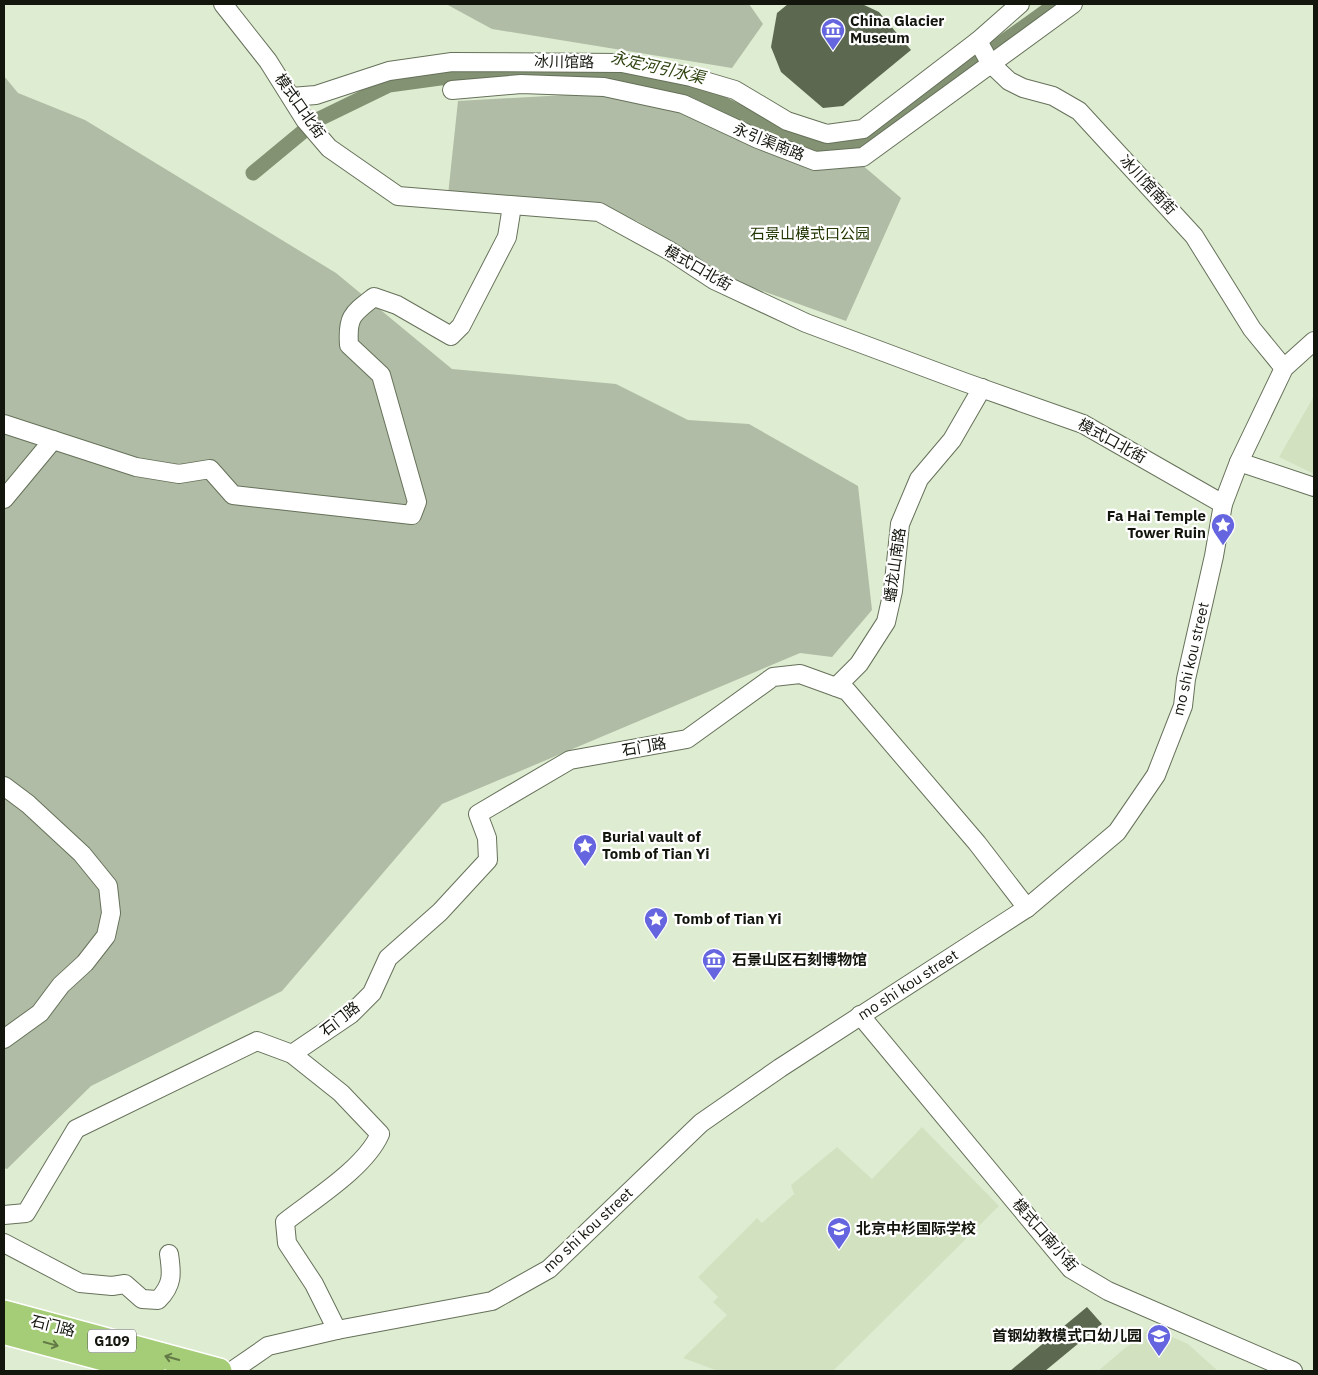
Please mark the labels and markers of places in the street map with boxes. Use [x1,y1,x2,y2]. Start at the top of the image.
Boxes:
place label: China Glacier Museum [850,11,944,47]
museum icon: China Glacier Museum [820,17,846,51]
place label: Fa Hai Temple Tower Ruin [1107,506,1206,542]
place icon: Fa Hai Temple Tower Ruin [1210,512,1236,546]
place label: Burial vault of Tomb of Tian Yi [602,827,710,863]
place icon: Burial vault of Tomb of Tian Yi [572,833,598,867]
place icon: Tomb of Tian Yi [643,906,669,940]
place label: Tomb of Tian Yi [674,909,782,928]
museum icon: 石景山区石刻博物馆 [701,947,727,981]
place label: 石景山区石刻博物馆 [732,950,867,969]
school or university icon: 北京中杉国际学校 [826,1216,852,1250]
place label: 北京中杉国际学校 [856,1219,976,1238]
school or university icon: 首钢幼教模式口幼儿园 [1146,1323,1172,1357]
place label: 首钢幼教模式口幼儿园 [992,1326,1142,1345]

